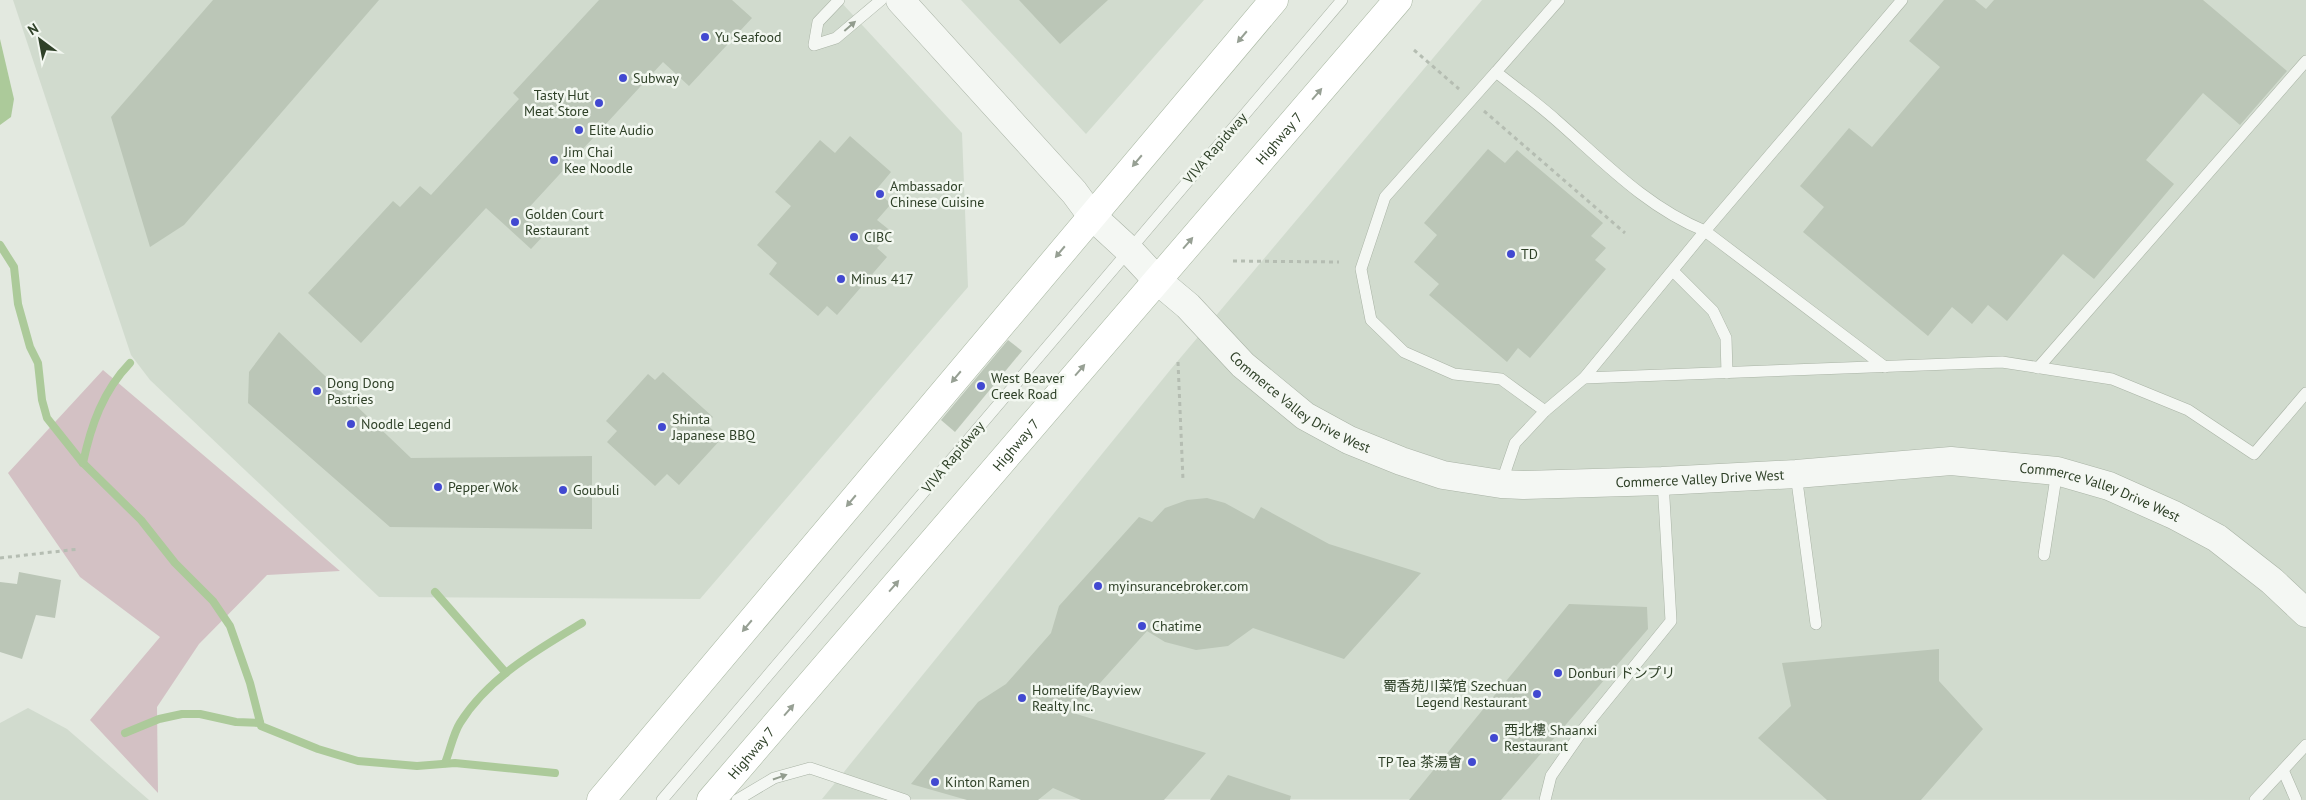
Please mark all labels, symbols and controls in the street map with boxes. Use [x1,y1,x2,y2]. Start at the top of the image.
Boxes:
north arrow [15,15,65,65]
text: N [24,19,42,39]
one-way arrow [843,21,856,32]
place label: Yu Seafood [715,28,781,46]
marker: Yu Seafood [699,31,711,43]
one-way arrow [1236,31,1248,43]
place label: Subway [633,69,680,87]
marker: Subway [617,72,629,84]
place label: Tasty Hut Meat Store [524,86,589,120]
one-way arrow [1312,87,1323,100]
marker: Tasty Hut Meat Store [593,97,605,109]
street label: VIVA Rapidway [1179,108,1251,188]
street label: Highway 7 [1252,109,1306,168]
place label: Elite Audio [589,121,654,139]
marker: Elite Audio [573,124,585,136]
place label: Jim Chai Kee Noodle [563,143,633,177]
marker: Jim Chai Kee Noodle [548,154,560,166]
one-way arrow [1131,155,1143,167]
place label: Ambassador Chinese Cuisine [890,177,984,211]
marker: Ambassador Chinese Cuisine [874,188,886,200]
place label: Golden Court Restaurant [525,205,604,239]
marker: Golden Court Restaurant [509,216,521,228]
place label: CIBC [864,228,892,246]
marker: CIBC [848,231,860,243]
one-way arrow [1183,237,1194,250]
place label: TD [1521,245,1538,263]
one-way arrow [1054,246,1066,258]
marker: TD [1505,248,1517,260]
place label: Minus 417 [851,270,914,288]
marker: Minus 417 [835,273,847,285]
street label: Commerce Valley Drive West [1226,347,1373,457]
one-way arrow [1074,364,1085,377]
place label: West Beaver Creek Road [991,369,1064,403]
one-way arrow [950,370,961,383]
place label: Dong Dong Pastries [327,374,394,408]
marker: West Beaver Creek Road [975,380,987,392]
marker: Dong Dong Pastries [311,385,323,397]
place label: Shinta Japanese BBQ [671,410,755,444]
place label: Noodle Legend [361,415,451,433]
street label: Highway 7 [989,415,1043,475]
street label: VIVA Rapidway [917,417,989,497]
marker: Noodle Legend [345,418,357,430]
marker: Shinta Japanese BBQ [656,421,668,433]
street label: Commerce Valley Drive West [2019,459,2184,526]
street label: Commerce Valley Drive West [1615,466,1785,491]
place label: Pepper Wok [448,478,518,496]
marker: Pepper Wok [432,481,444,493]
place label: Goubuli [573,481,620,499]
marker: Goubuli [557,484,569,496]
one-way arrow [846,495,857,508]
place label: myinsurancebroker.com [1108,577,1248,595]
one-way arrow [889,580,900,593]
marker: myinsurancebroker.com [1092,580,1104,592]
place label: Chatime [1152,617,1202,635]
one-way arrow [742,620,753,632]
marker: Chatime [1136,620,1148,632]
place label: Donburi ドンプリ [1568,664,1675,682]
marker: Donburi ドンプリ [1552,667,1564,679]
place label: 蜀香苑川菜馆 Szechuan Legend Restaurant [1383,677,1527,711]
place label: Homelife/Bayview Realty Inc. [1032,681,1142,715]
marker: 蜀香苑川菜馆 Szechuan Legend Restaurant [1531,688,1543,700]
marker: Homelife/Bayview Realty Inc. [1016,692,1028,704]
one-way arrow [783,703,794,716]
place label: 西北樓 Shaanxi Restaurant [1504,721,1597,755]
street label: Highway 7 [724,723,779,783]
marker: 西北樓 Shaanxi Restaurant [1488,732,1500,744]
place label: TP Tea 茶湯㑹 [1378,753,1462,771]
marker: TP Tea 茶湯㑹 [1466,756,1478,768]
one-way arrow [772,773,787,780]
place label: Kinton Ramen [945,773,1030,791]
marker: Kinton Ramen [929,776,941,788]

